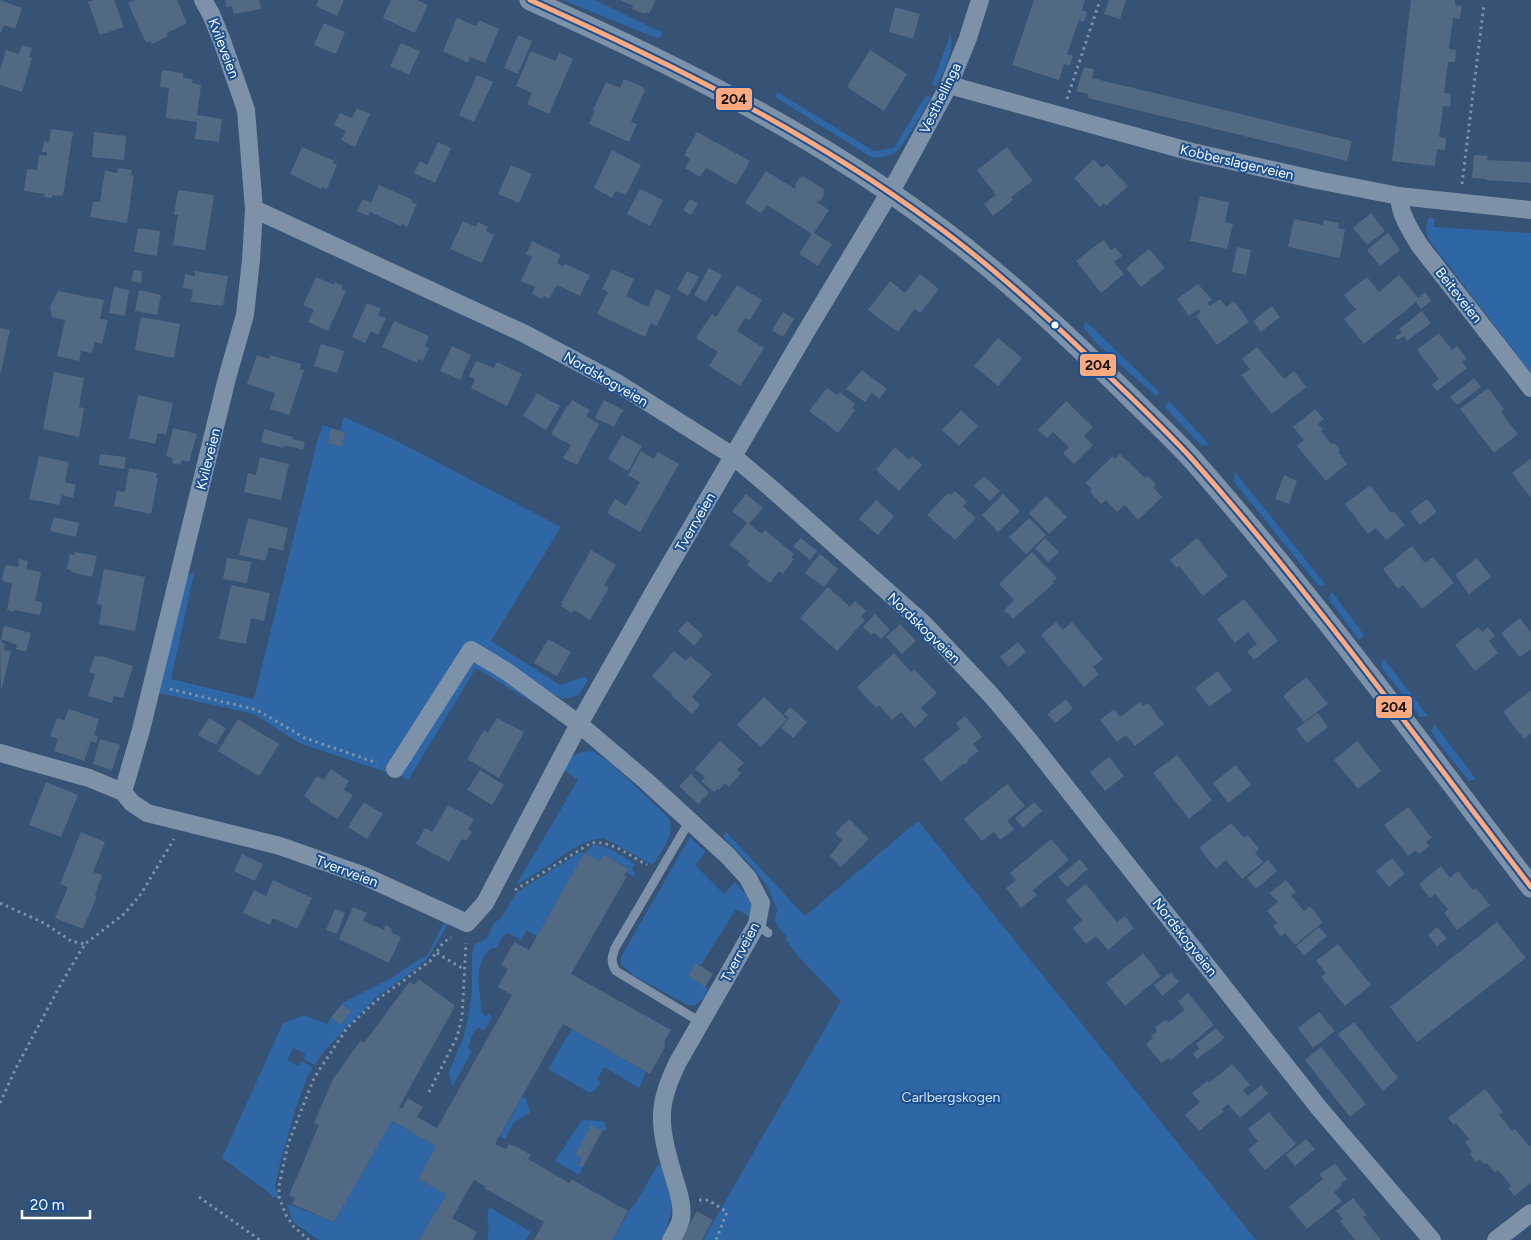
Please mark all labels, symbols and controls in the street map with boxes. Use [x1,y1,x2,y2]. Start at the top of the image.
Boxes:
street label: Kvileveien [204,16,243,81]
street label: Vesthellinga [916,60,965,136]
line badge: 204 [715,87,753,111]
text: 204 [721,91,747,108]
street label: Kobberslagerveien [1178,141,1296,184]
street label: Beiteveien [1432,264,1486,327]
unlabelled marker [1050,320,1060,330]
street label: Nordskogveien [560,348,651,411]
line badge: 204 [1079,353,1117,377]
text: 204 [1085,357,1111,374]
street label: Kvileveien [193,426,224,492]
street label: Tverrveien [672,490,719,555]
street label: Nordskogveien [884,589,964,668]
line badge: 204 [1375,695,1413,719]
text: 204 [1381,699,1407,716]
street label: Tverrveien [313,852,380,891]
street label: Nordskogveien [1149,895,1221,980]
street label: Tverrveien [718,919,763,985]
park label: Carlbergskogen [902,1089,1001,1106]
scale bar [22,1188,90,1220]
text: 20 m [30,1196,64,1214]

